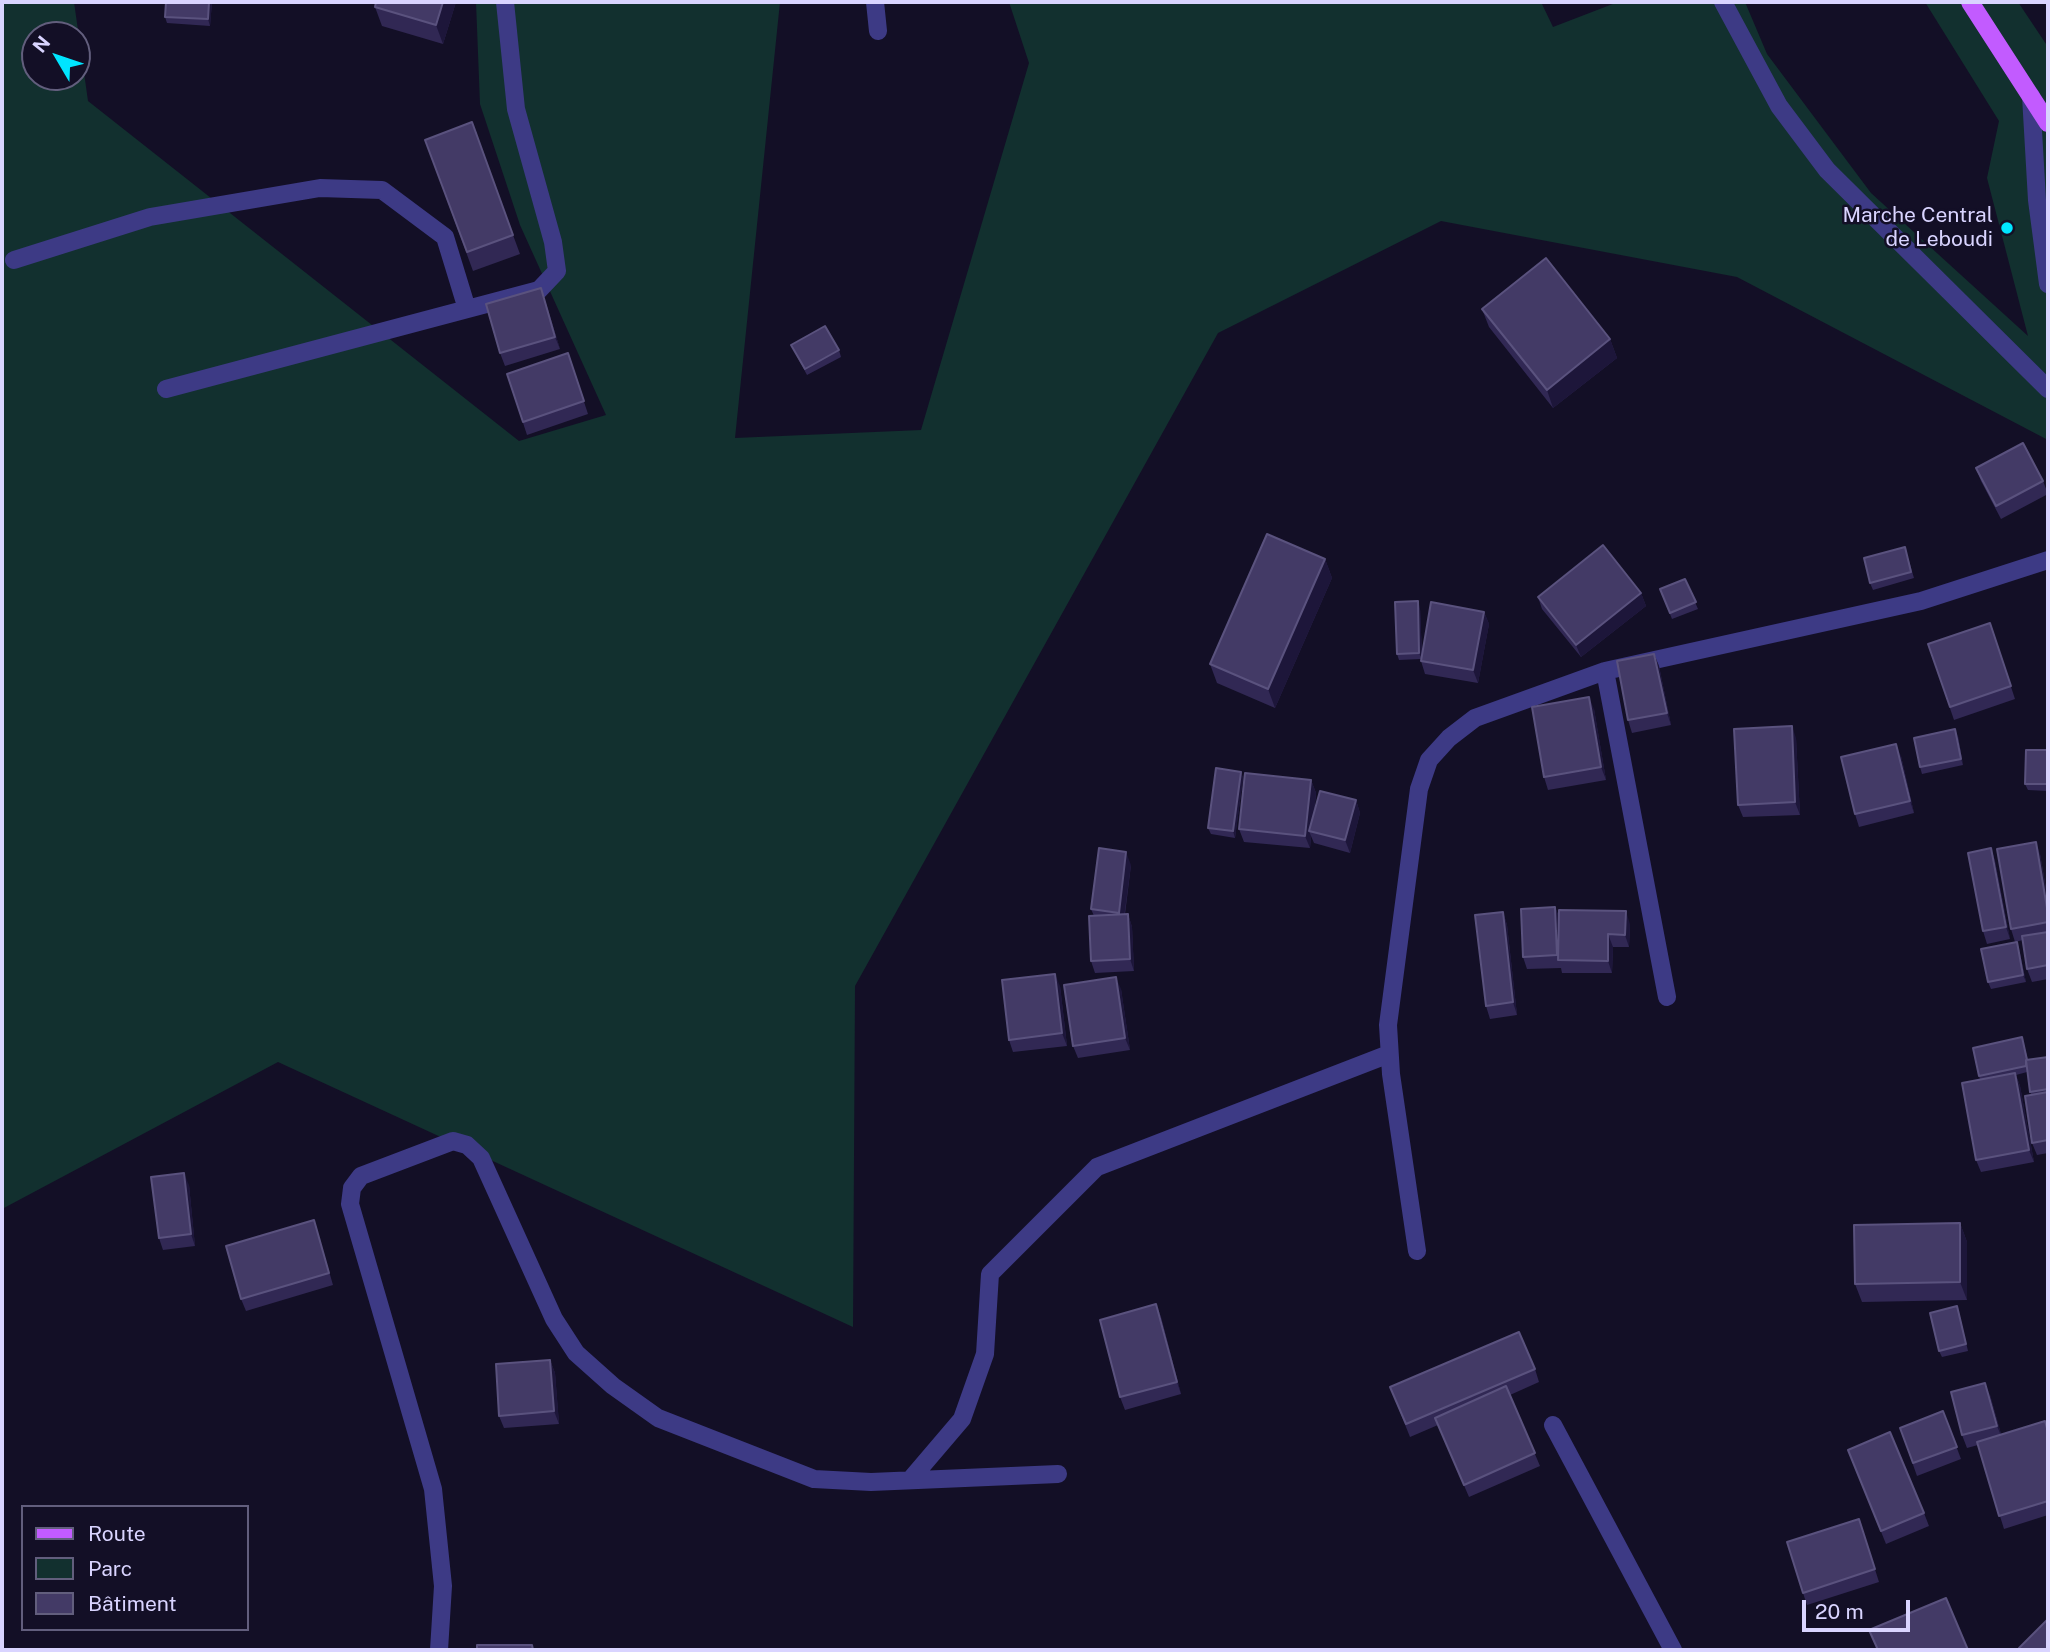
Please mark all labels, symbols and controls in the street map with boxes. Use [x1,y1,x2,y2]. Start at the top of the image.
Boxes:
north arrow [21,21,91,91]
text: N [28,31,54,57]
place label: Marche Central de Leboudi [1842,203,1993,253]
marker: Marche Central de Leboudi [1999,220,2015,236]
legend [21,1505,248,1631]
text: Route [88,1521,146,1546]
text: Parc [88,1556,132,1581]
scale bar [1805,1586,1913,1630]
text: Bâtiment [88,1591,177,1616]
text: 20 m [1815,1599,1864,1624]

